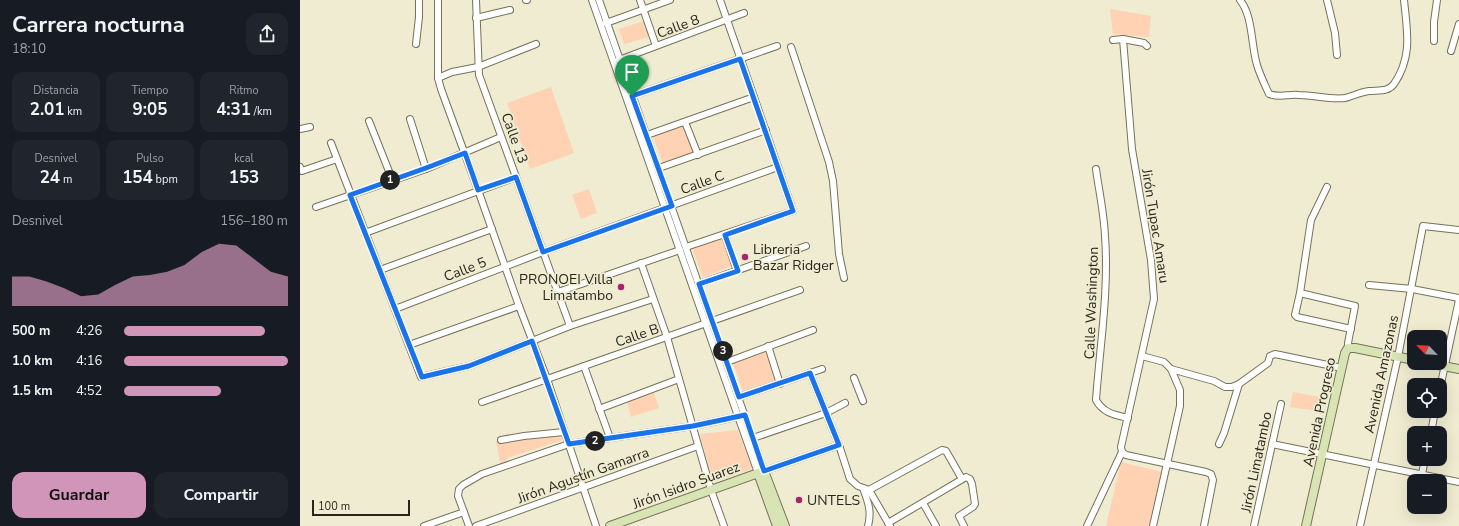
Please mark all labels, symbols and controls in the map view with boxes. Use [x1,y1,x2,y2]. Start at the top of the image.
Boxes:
text: Carrera nocturna [12,10,185,40]
street label: Calle 8 [654,10,702,43]
button: share [246,13,288,55]
text: 18:10 [12,40,46,58]
pin [615,55,649,96]
icon: arrive [621,61,643,83]
text: Distancia [33,83,79,98]
text: Tiempo [132,83,168,98]
text: Ritmo [229,83,259,98]
text: 2.01 [30,98,65,121]
text: 9:05 [133,98,167,121]
text: 4:31 [216,98,251,121]
text: km [65,104,82,119]
text: /km [251,104,272,119]
street label: Calle 13 [497,110,532,166]
text: Desnivel [35,151,77,166]
text: Pulso [136,151,164,166]
text: kcal [234,151,254,166]
text: 24 [40,166,60,189]
text: 154 [122,166,153,189]
text: 153 [229,166,259,189]
street label: Calle C [678,166,727,199]
street label: Jirón Tupac Amaru [1137,167,1174,285]
pin: 1 [380,170,400,190]
text: m [60,172,72,187]
text: bpm [153,172,178,187]
text: 1 [387,172,393,187]
text: Desnivel [12,212,63,230]
text: 156–180 m [220,212,288,230]
place label: Libreria Bazar Ridger [753,240,834,275]
street label: Calle Washington [1080,246,1103,360]
marker: Libreria Bazar Ridger [740,252,750,262]
street label: Calle 5 [441,253,489,286]
place label: PRONOEI Villa Limatambo [519,270,613,305]
marker: PRONOEI Villa Limatambo [616,282,626,292]
street label: Avenida Amazonas [1360,313,1403,435]
street label: Calle B [613,319,662,352]
text: 500 m [12,322,50,340]
text: 4:26 [76,322,102,340]
north arrow [1407,330,1447,370]
map controls [1407,330,1447,514]
pin: 3 [713,341,733,361]
text: 3 [720,343,726,358]
text: 1.0 km [12,352,53,370]
text: 4:16 [76,352,102,370]
street label: Avenida Progreso [1299,355,1340,469]
button: locate [1407,378,1447,418]
text: 1.5 km [12,382,53,400]
text: 4:52 [76,382,102,400]
street label: Jirón Limatambo [1236,410,1276,515]
button: + [1407,426,1447,466]
pin: 2 [585,431,605,451]
text: 2 [592,433,598,448]
street label: Jirón Agustín Gamarra [514,443,652,509]
street label: Jirón Isidro Suarez [629,457,743,514]
button: Guardar [12,472,146,518]
button: Compartir [154,472,288,518]
button: − [1407,474,1447,514]
place label: UNTELS [807,491,860,510]
marker: UNTELS [794,495,804,505]
scale bar [312,498,410,517]
text: 100 m [318,499,350,514]

